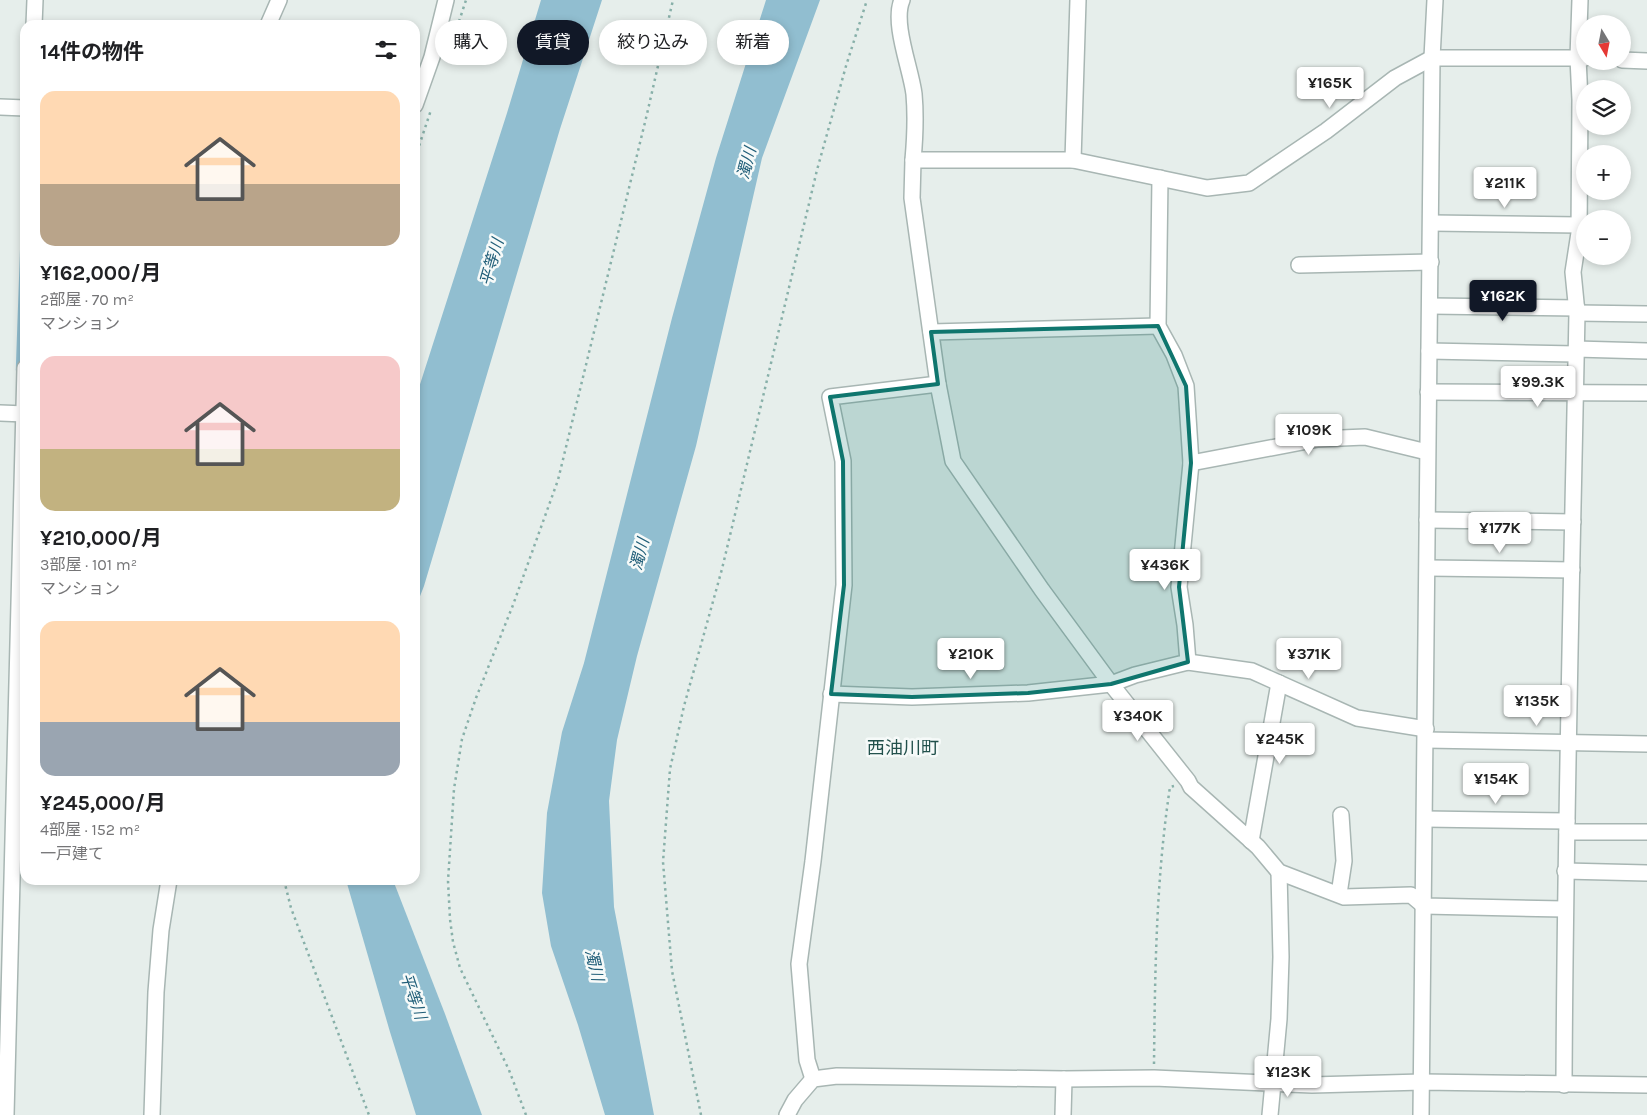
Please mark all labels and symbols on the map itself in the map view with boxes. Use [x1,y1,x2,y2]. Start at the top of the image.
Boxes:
north arrow [1576,15,1631,70]
pin: ¥165K [1295,66,1365,109]
water label: 濁川 [733,143,760,181]
pin: ¥211K [1470,166,1540,209]
water label: 平等川 [476,235,508,288]
pin: ¥162K [1468,280,1538,322]
pin: ¥99.3K [1497,366,1579,408]
pin: ¥109K [1274,414,1344,456]
pin: ¥177K [1465,512,1535,554]
water label: 濁川 [626,534,653,572]
pin: ¥436K [1130,548,1200,591]
pin: ¥210K [936,638,1006,680]
pin: ¥371K [1274,638,1344,680]
pin: ¥135K [1502,684,1572,727]
pin: ¥340K [1103,700,1173,742]
pin: ¥245K [1245,722,1315,765]
district label: 西油川町 [867,737,939,759]
pin: ¥154K [1461,762,1531,805]
water label: 濁川 [582,947,608,985]
water label: 平等川 [397,970,431,1024]
pin: ¥123K [1253,1056,1323,1098]

